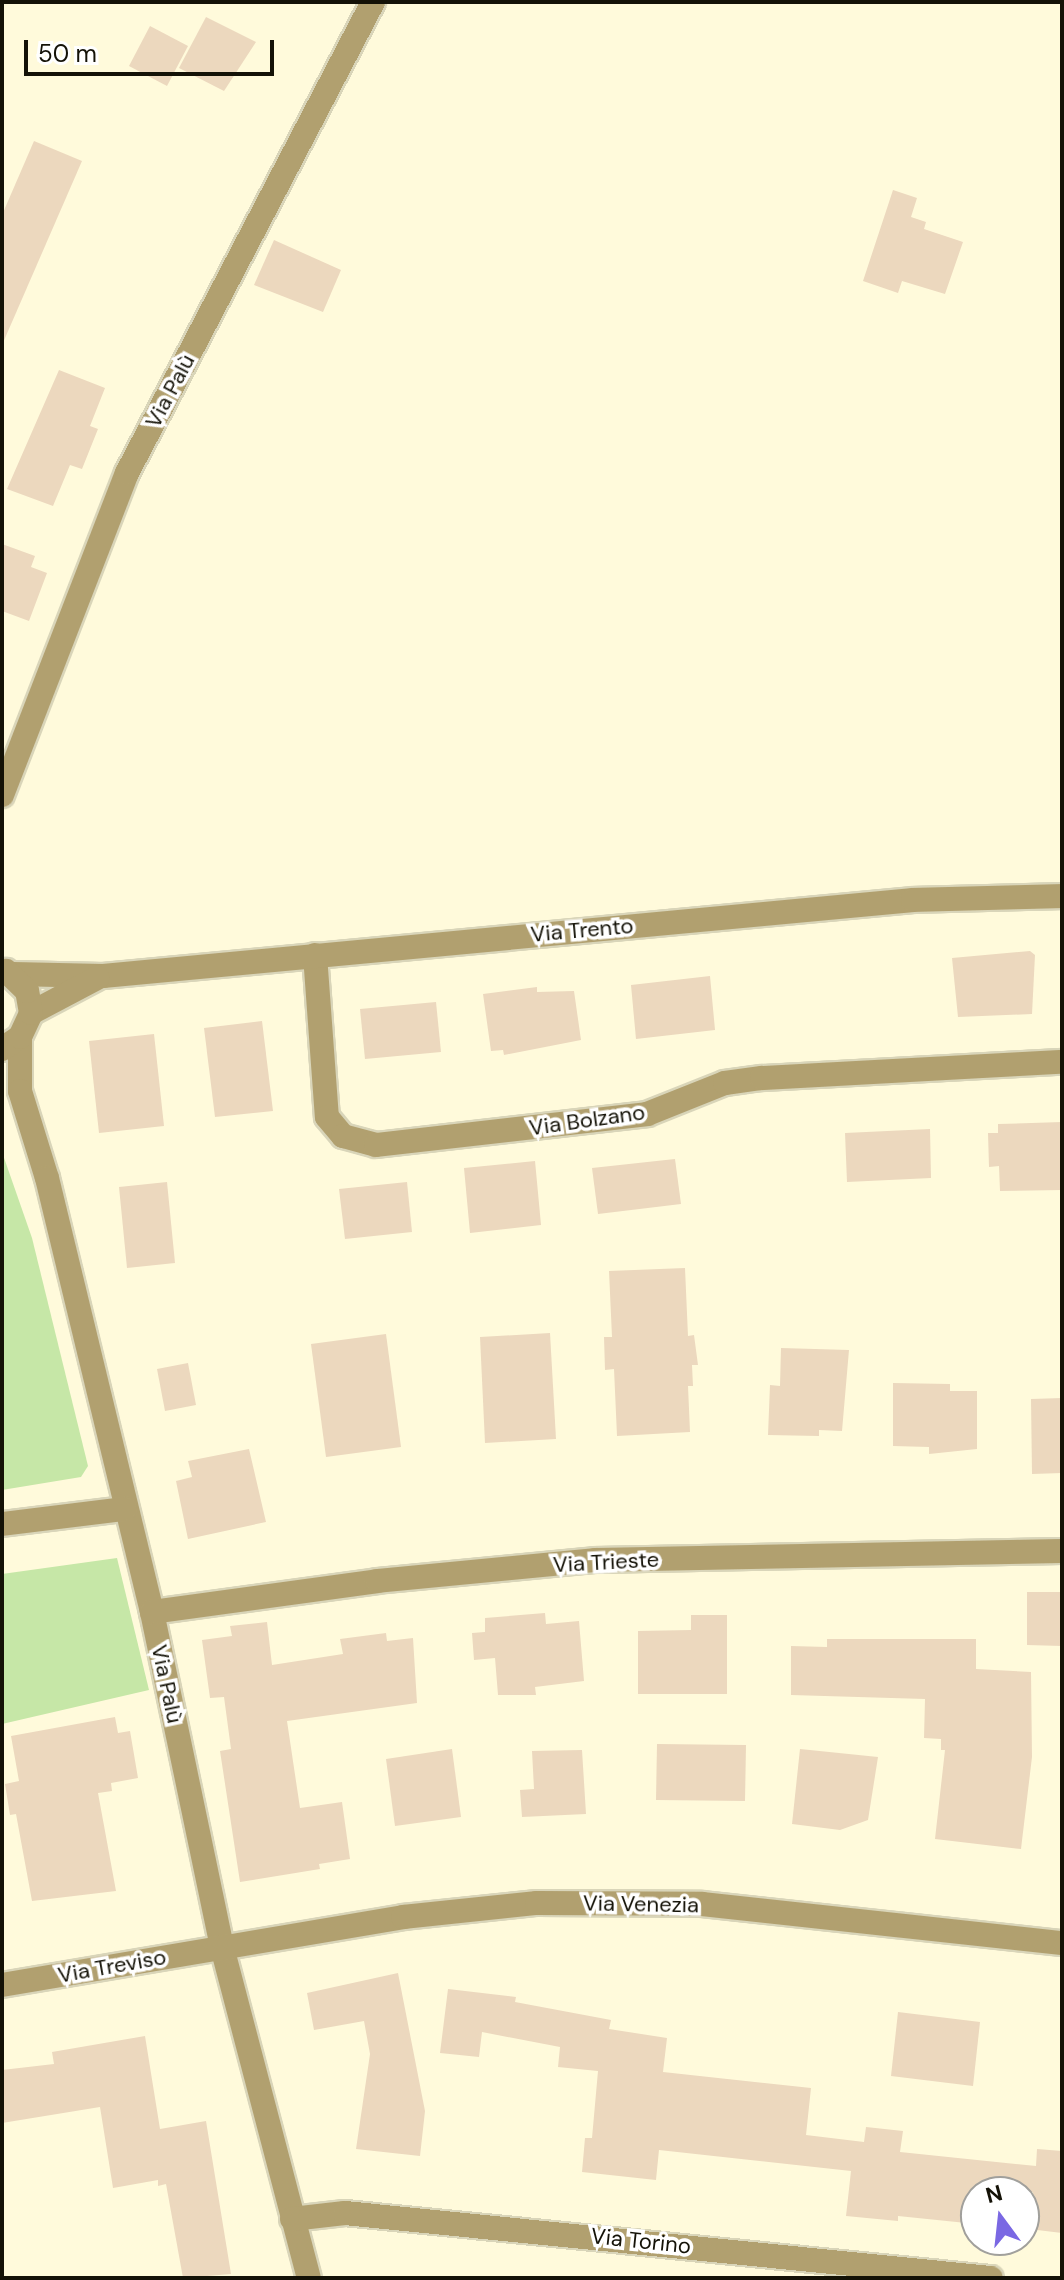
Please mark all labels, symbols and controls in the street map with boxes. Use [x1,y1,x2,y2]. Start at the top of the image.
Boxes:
scale bar [28,24,278,74]
text: 50 m [38,38,97,69]
street label: Via Palù [140,350,200,432]
street label: Via Trento [529,912,635,948]
street label: Via Bolzano [527,1099,647,1141]
street label: Via Trieste [552,1546,660,1578]
street label: Via Palù [146,1642,188,1726]
street label: Via Venezia [583,1890,699,1918]
street label: Via Treviso [56,1943,168,1989]
north arrow [960,2176,1040,2256]
text: N [983,2178,1006,2210]
street label: Via Torino [590,2223,692,2259]

